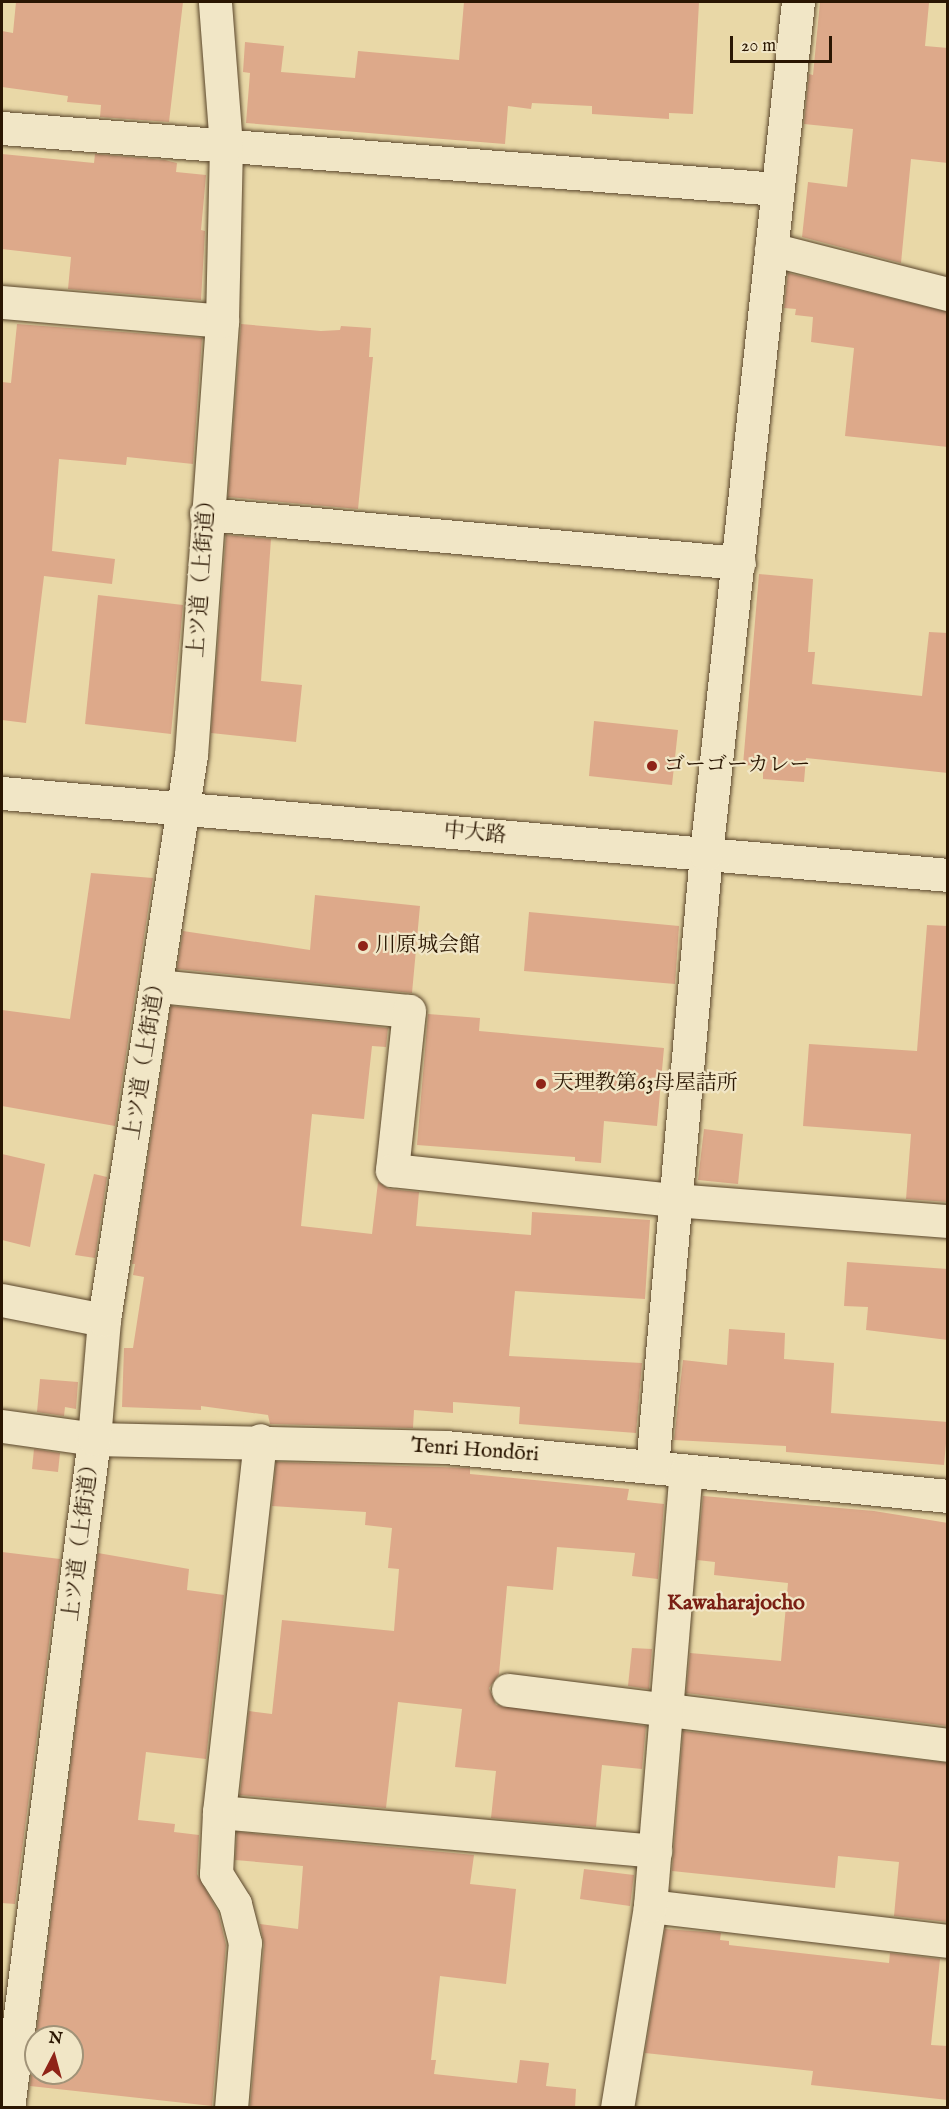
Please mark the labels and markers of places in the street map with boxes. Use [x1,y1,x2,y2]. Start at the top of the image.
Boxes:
place label: ゴーゴーカレー [664,753,811,779]
marker: ゴーゴーカレー [645,759,659,773]
place label: 川原城会館 [375,933,480,959]
marker: 川原城会館 [356,939,370,953]
place label: 天理教第63母屋詰所 [553,1071,738,1097]
marker: 天理教第63母屋詰所 [534,1077,548,1091]

